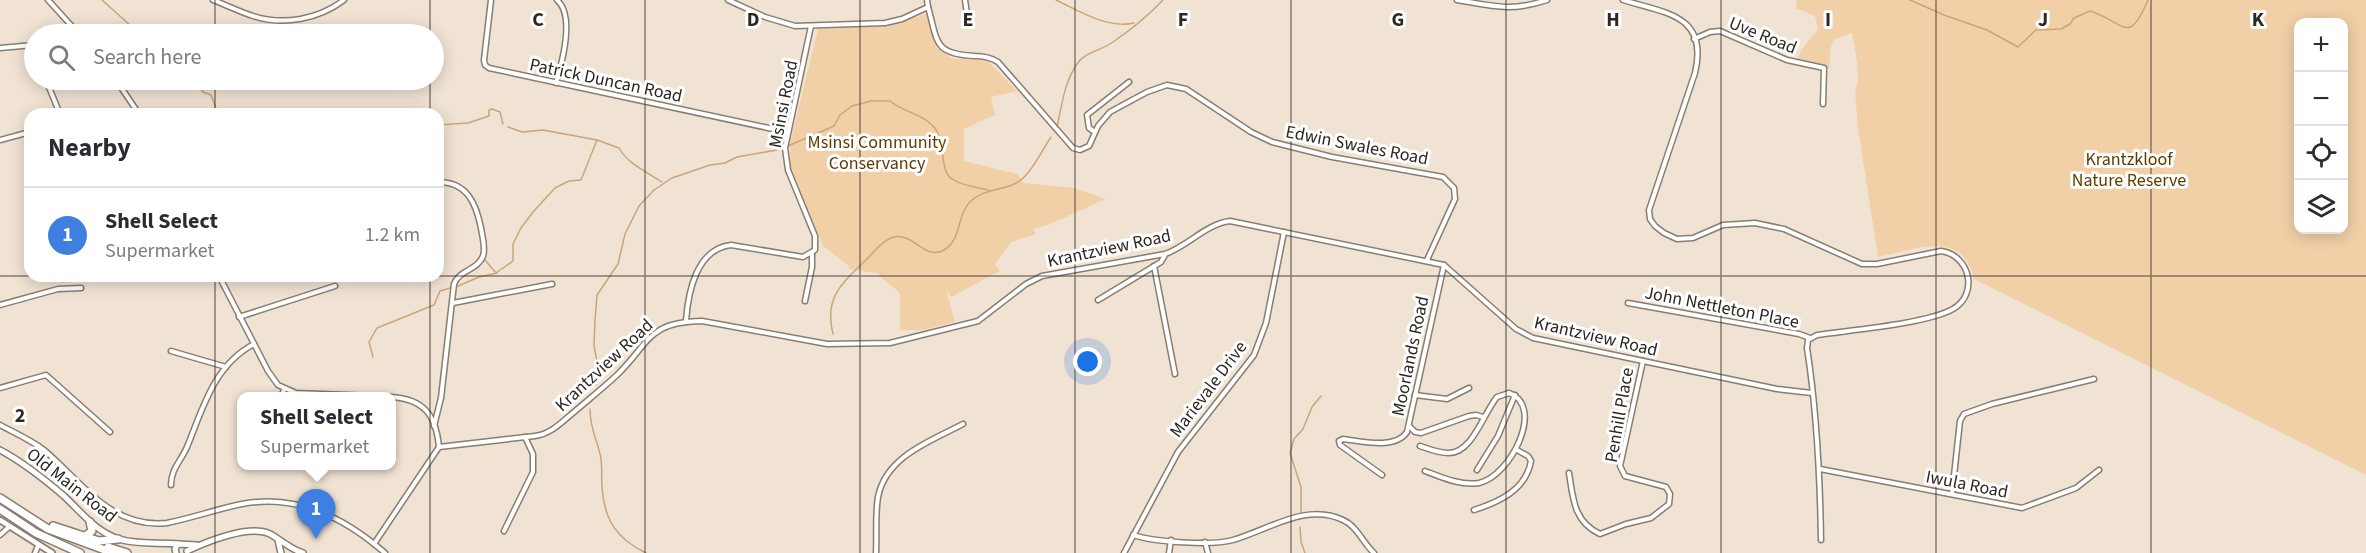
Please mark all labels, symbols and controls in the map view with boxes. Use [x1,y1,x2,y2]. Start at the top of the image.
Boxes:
text: C [532,6,544,34]
text: D [747,6,759,34]
text: E [963,6,973,34]
text: F [1178,6,1188,34]
text: G [1392,6,1404,34]
text: H [1606,6,1620,34]
text: I [1825,6,1831,34]
text: J [2038,6,2048,34]
text: K [2252,6,2265,34]
street label: Uve Road [1725,11,1800,60]
map controls [2294,18,2348,234]
button: + [2294,18,2348,72]
search box [24,24,444,90]
icon: search [45,41,78,74]
text: Search here [93,41,201,73]
street label: Patrick Duncan Road [527,52,685,109]
street label: Msinsi Road [763,58,804,150]
button: − [2294,72,2348,126]
street label: Edwin Swales Road [1283,119,1430,172]
button: locate [2294,126,2348,180]
text: Nearby [48,129,131,166]
park label: Msinsi Community Conservancy [808,130,947,176]
park label: Krantzkloof Nature Reserve [2072,147,2186,193]
button: layers [2294,180,2348,234]
text: Shell Select [105,205,218,237]
text: 1 [62,221,73,249]
text: 1.2 km [365,221,420,249]
street label: Krantzview Road [1045,223,1173,274]
text: Supermarket [105,237,214,265]
street label: John Nettleton Place [1643,280,1801,335]
street label: Moorlands Road [1386,294,1435,418]
street label: Krantzview Road [1532,310,1660,363]
street label: Krantzview Road [550,313,659,417]
street label: Marievale Drive [1164,336,1253,443]
your location [1073,347,1102,376]
street label: Penhill Place [1599,366,1640,465]
popup [237,392,396,470]
text: Shell Select [260,401,373,433]
text: 2 [15,402,25,430]
text: Supermarket [260,433,369,461]
street label: Old Main Road [21,442,122,529]
street label: Iwula Road [1924,464,2010,505]
pin: 1 [296,490,336,539]

